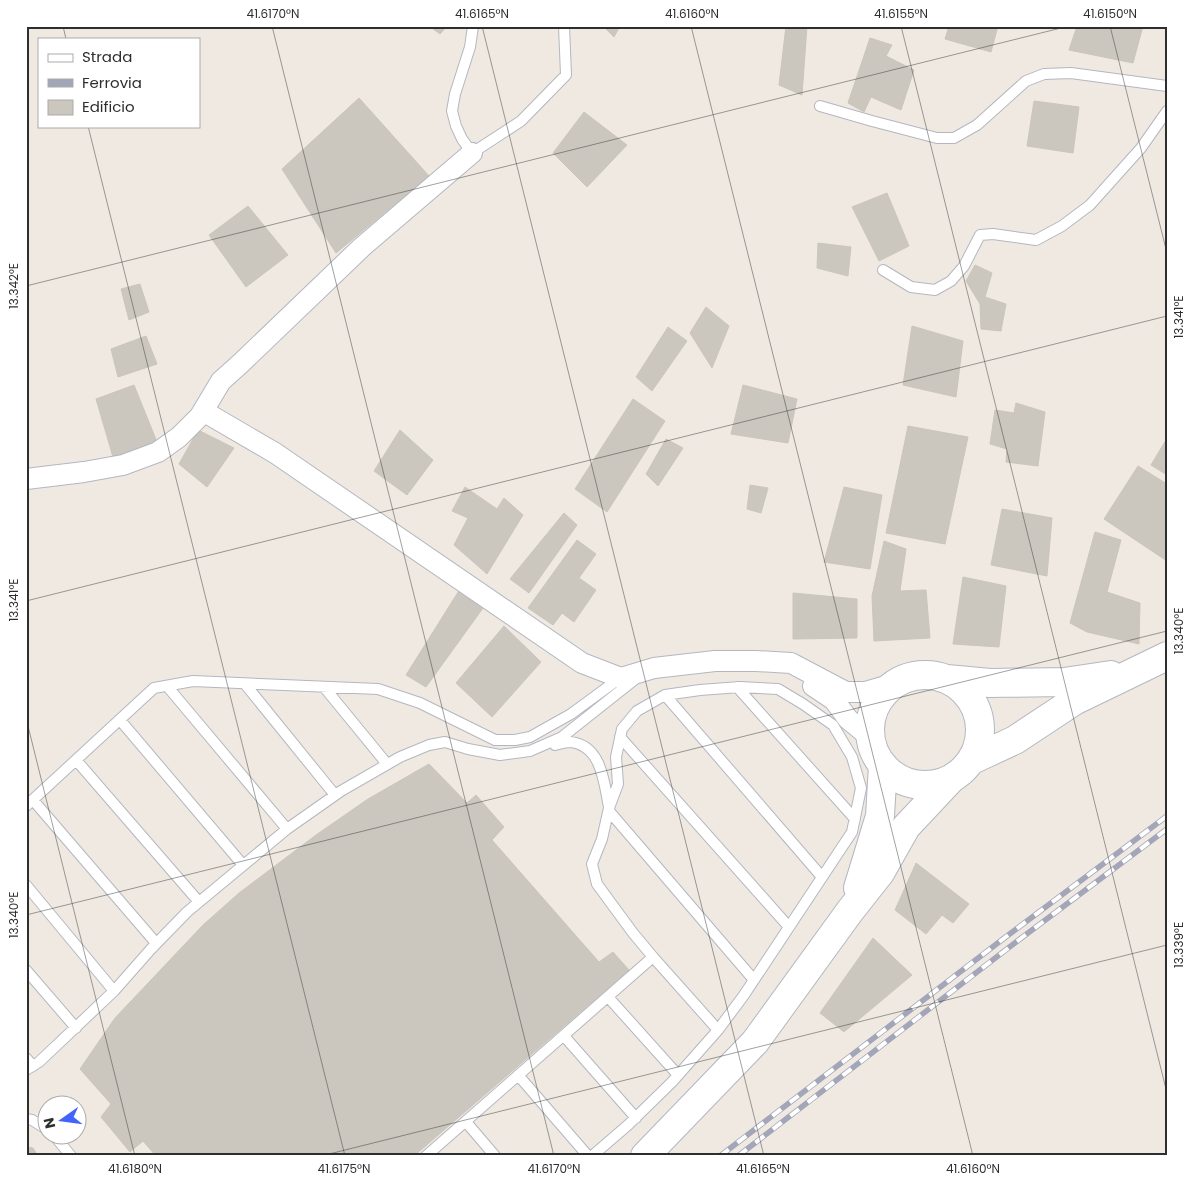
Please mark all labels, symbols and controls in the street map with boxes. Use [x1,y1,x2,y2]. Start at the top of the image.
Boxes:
text: 41.6170°N [247,5,299,22]
text: 41.6165°N [455,5,509,22]
text: 41.6160°N [665,5,719,22]
text: 41.6155°N [874,5,928,22]
text: 41.6150°N [1083,5,1137,22]
legend [38,38,200,128]
text: Strada [82,46,132,67]
text: Ferrovia [82,72,142,93]
text: Edificio [82,96,135,117]
text: 13.342°E [5,263,22,309]
text: 13.341°E [1170,296,1187,338]
text: 13.341°E [5,579,22,621]
text: 13.340°E [1170,608,1187,654]
text: 13.340°E [5,892,22,938]
text: 13.339°E [1170,922,1187,968]
north arrow [38,1094,88,1144]
text: N [38,1116,60,1131]
text: 41.6180°N [108,1160,162,1177]
text: 41.6175°N [318,1160,370,1177]
text: 41.6170°N [528,1160,580,1177]
text: 41.6165°N [736,1160,790,1177]
text: 41.6160°N [946,1160,1000,1177]

